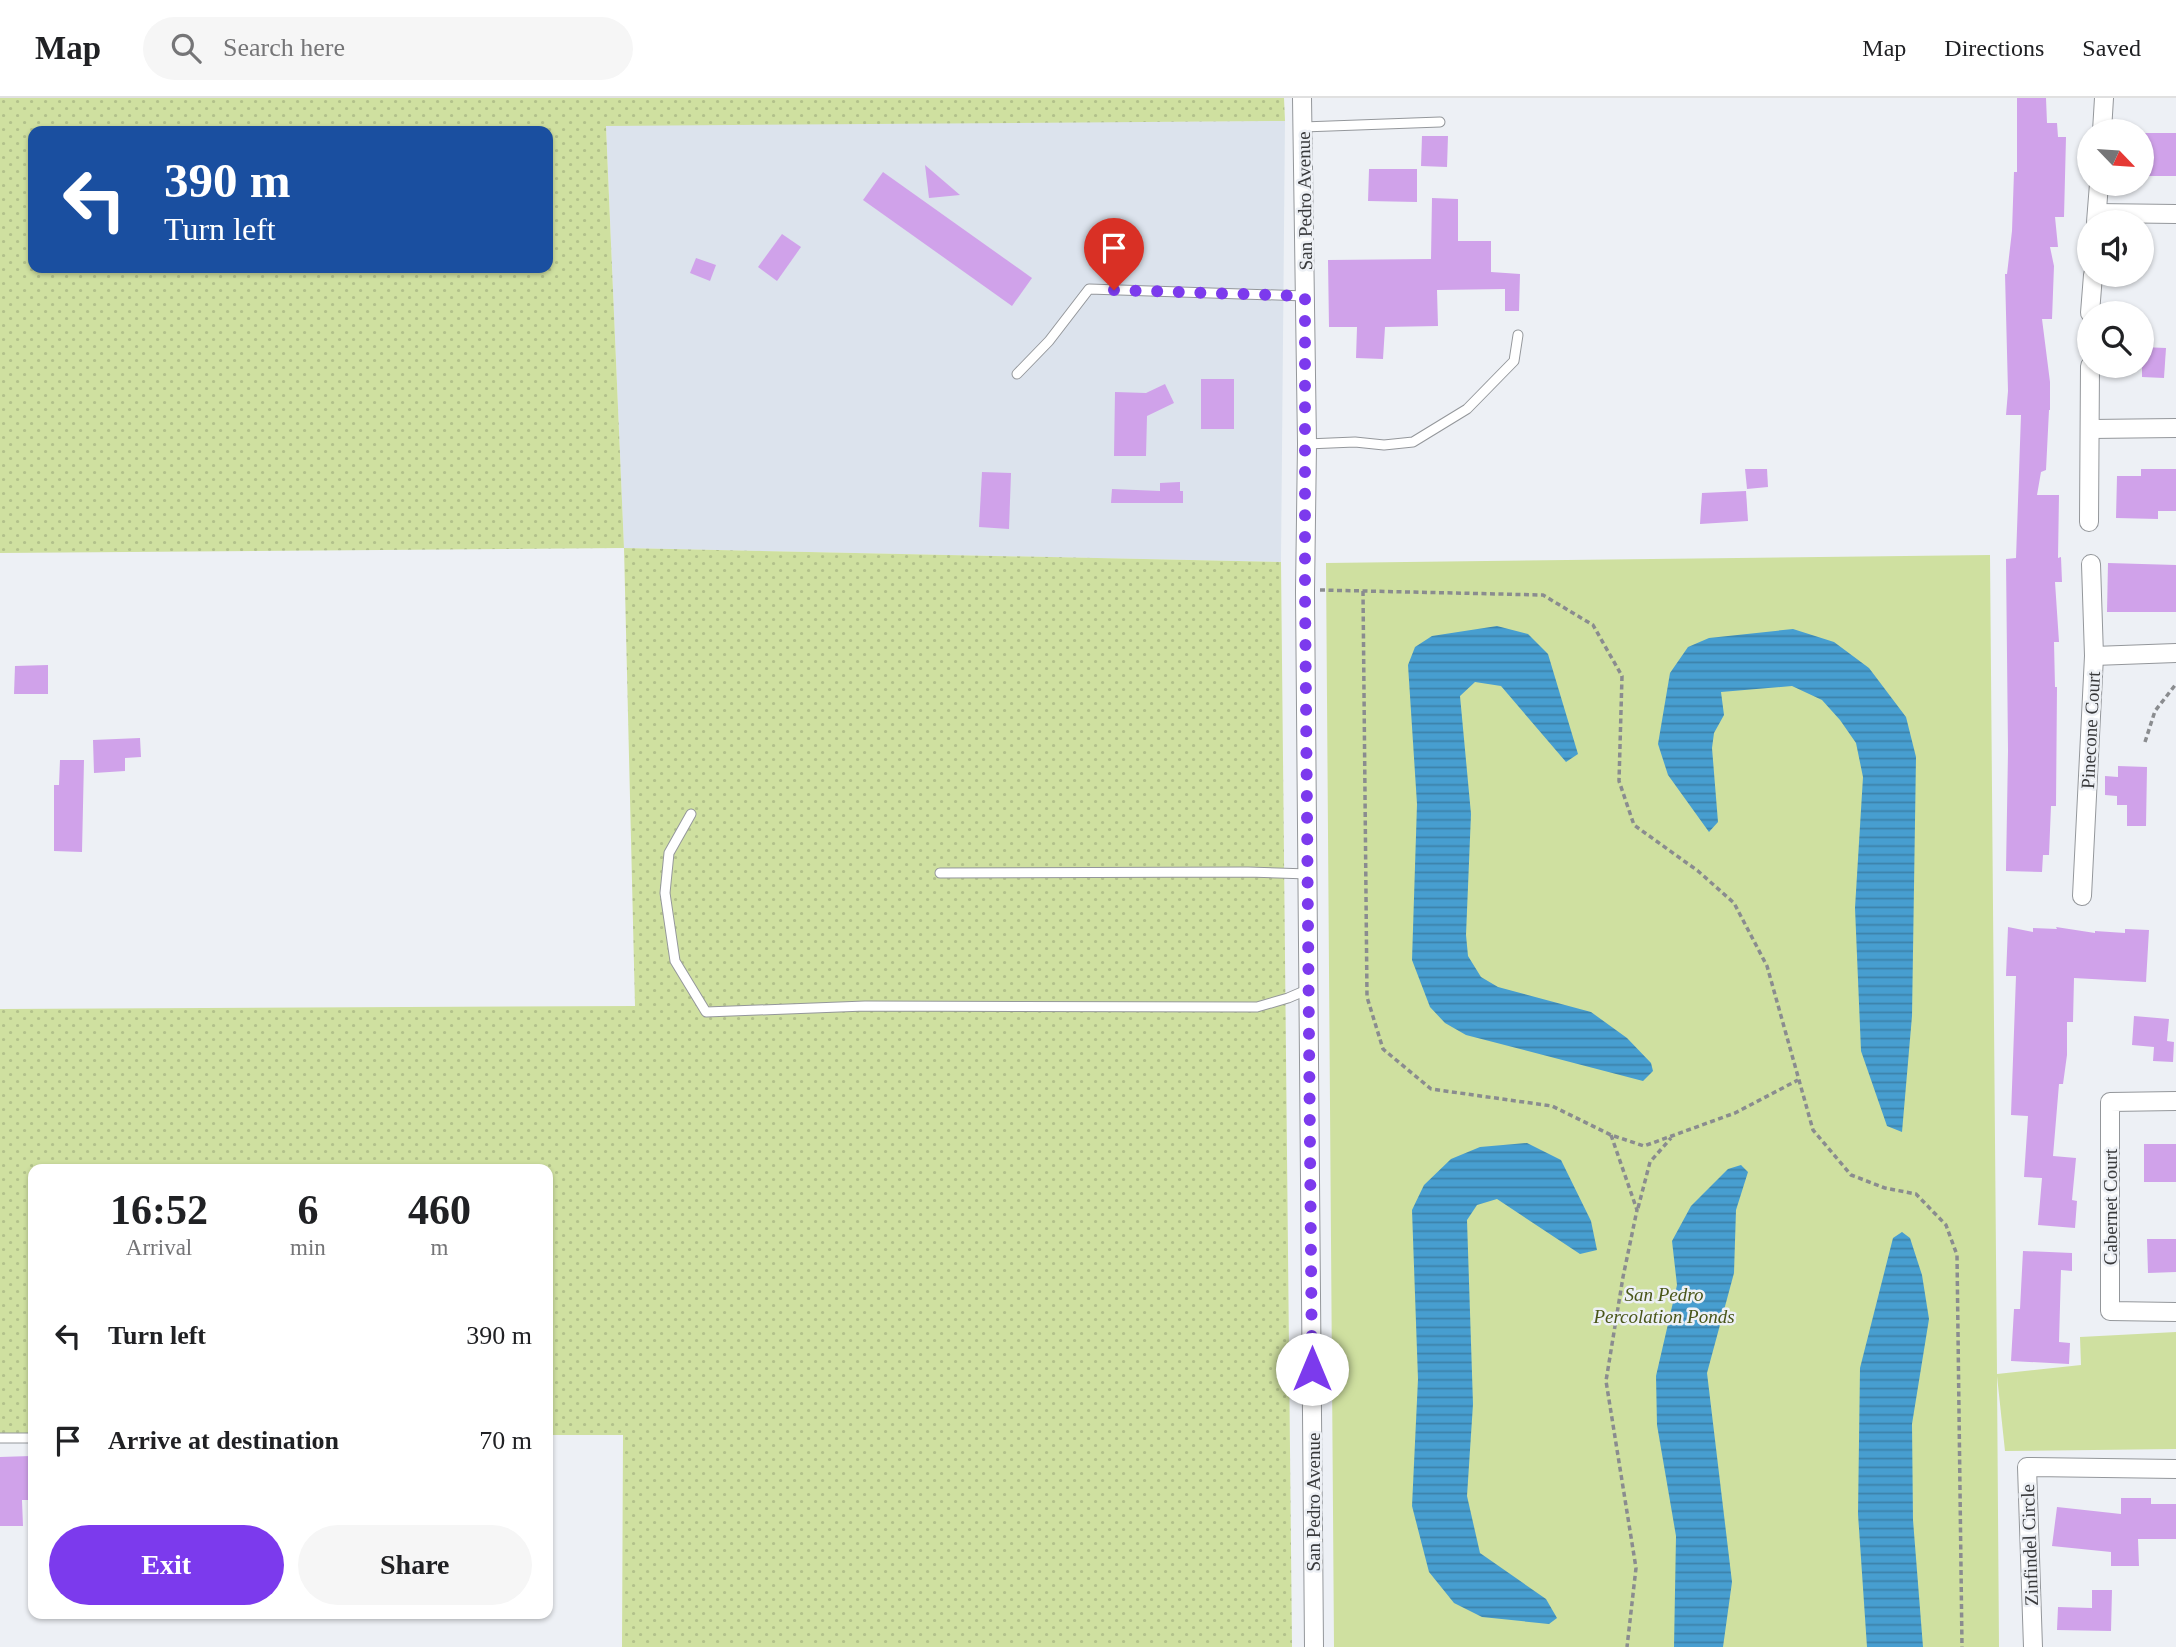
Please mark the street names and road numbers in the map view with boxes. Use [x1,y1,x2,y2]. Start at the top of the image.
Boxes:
street label: San Pedro Avenue [1293,131,1316,271]
street label: Pinecone Court [2077,670,2104,789]
street label: Cabernet Court [2100,1148,2121,1265]
street label: San Pedro Avenue [1303,1433,1324,1571]
street label: Zinfindel Circle [2017,1484,2042,1606]

